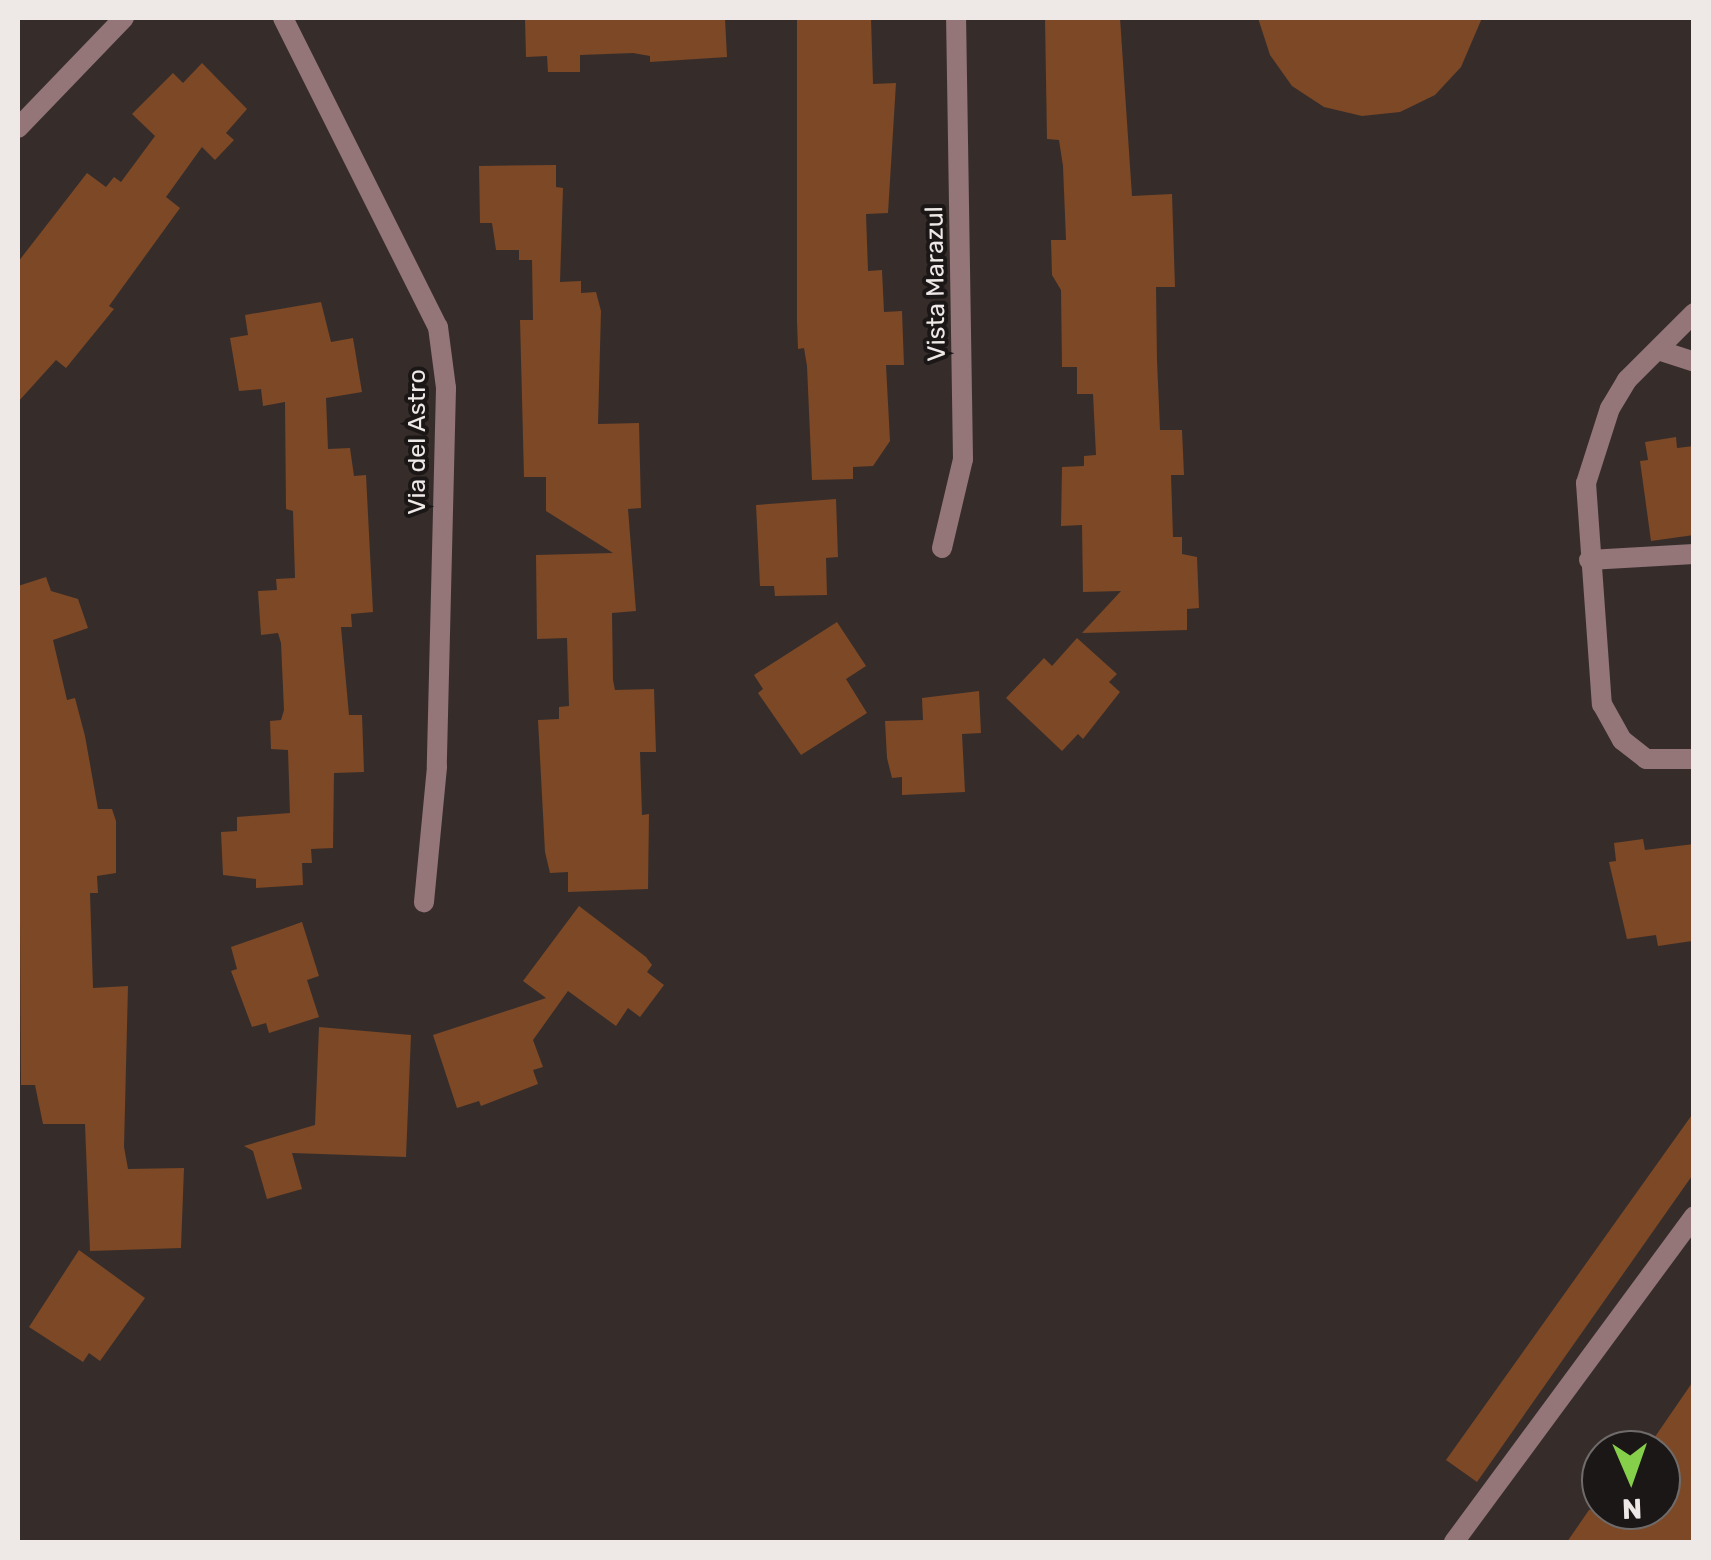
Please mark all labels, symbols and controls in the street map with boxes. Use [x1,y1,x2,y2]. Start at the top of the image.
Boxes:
street label: Vista Marazul [920,206,952,362]
street label: Via del Astro [402,369,432,515]
north arrow [1581,1430,1681,1530]
text: N [1621,1492,1643,1525]

